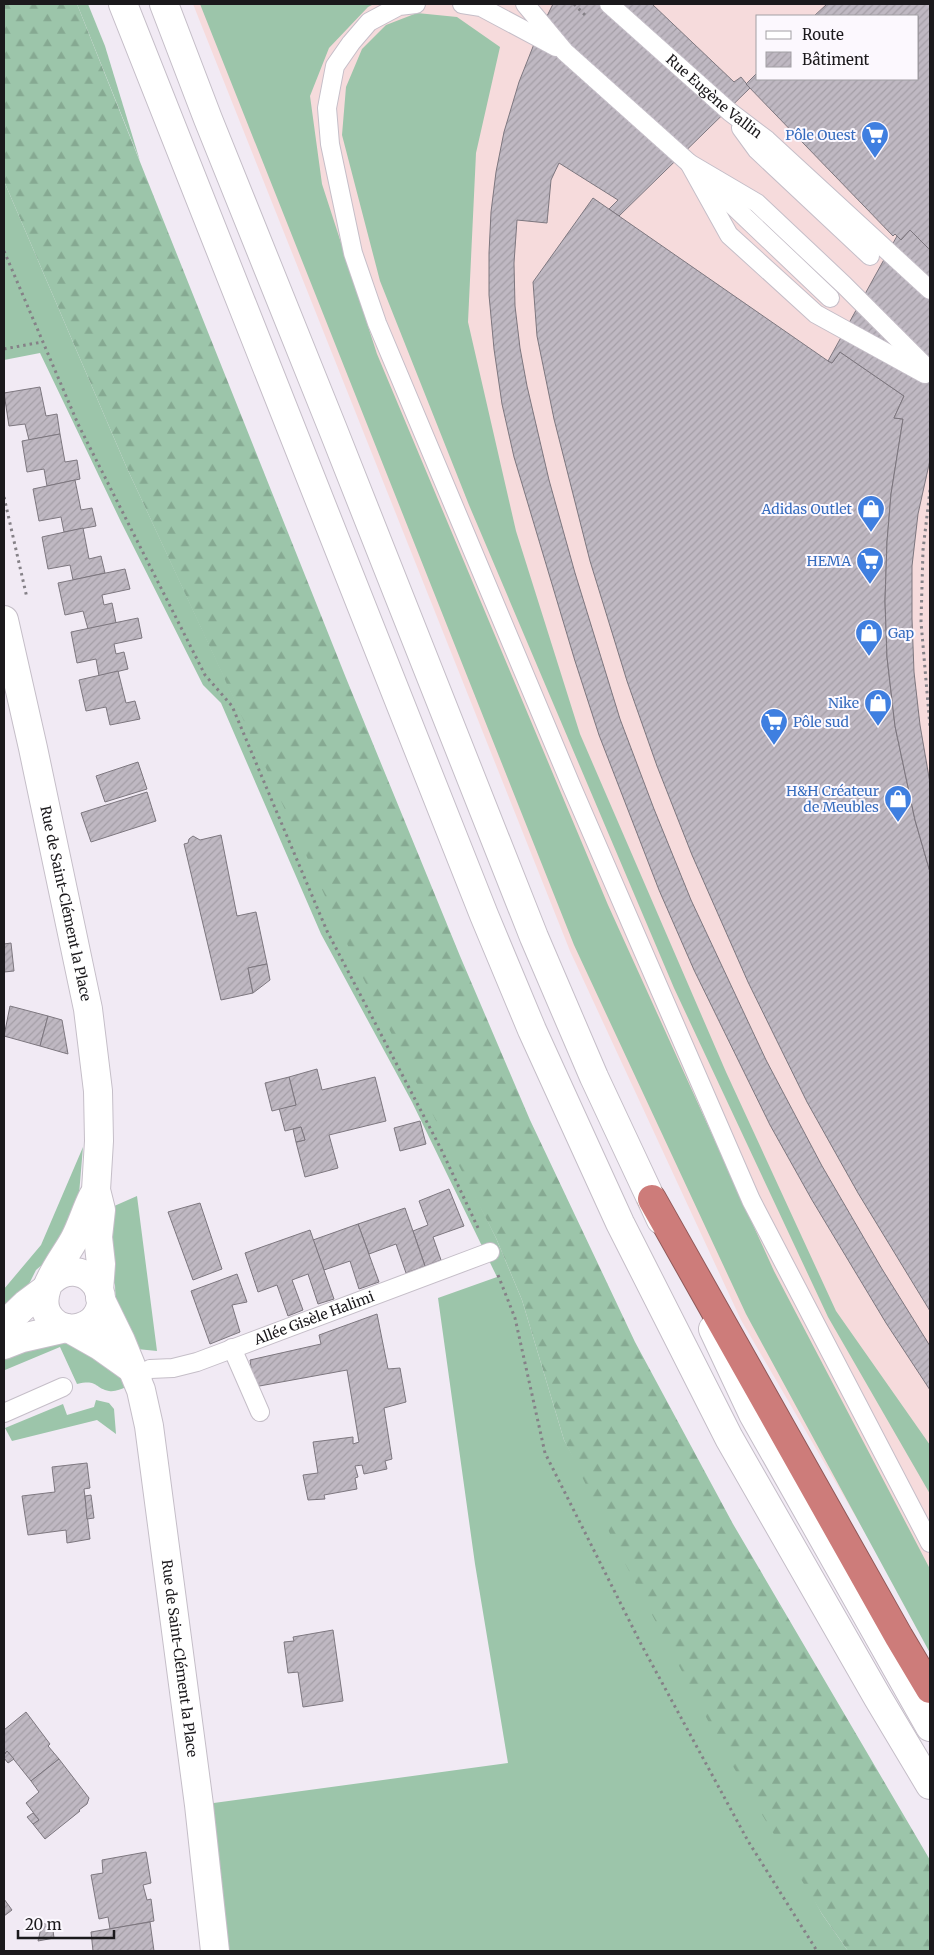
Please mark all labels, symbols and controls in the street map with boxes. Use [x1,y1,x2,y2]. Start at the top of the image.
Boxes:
legend [756,15,919,80]
text: Route [802,25,844,44]
street label: Rue Eugène Vallin [662,50,766,142]
text: Bâtiment [802,50,870,69]
supermarket icon: Pôle Ouest [860,120,890,159]
place label: Pôle Ouest [785,126,857,144]
shop icon: Adidas Outlet [856,494,886,533]
place label: Adidas Outlet [760,500,853,518]
supermarket icon: HEMA [855,546,885,585]
place label: HEMA [806,552,851,570]
shop icon: Gap [854,618,884,657]
place label: Gap [888,624,915,642]
shop icon: Nike [863,688,893,727]
place label: Nike [828,694,859,712]
supermarket icon: Pôle sud [759,707,789,746]
place label: Pôle sud [793,713,849,731]
place label: H&H Créateur de Meubles [786,782,879,816]
shop icon: H&H Créateur de Meubles [883,784,913,823]
street label: Rue de Saint-Clément la Place [36,804,95,1003]
street label: Allée Gisèle Halimi [251,1287,377,1349]
street label: Rue de Saint-Clément la Place [158,1558,202,1758]
scale bar [18,1908,114,1940]
text: 20 m [25,1915,62,1934]

